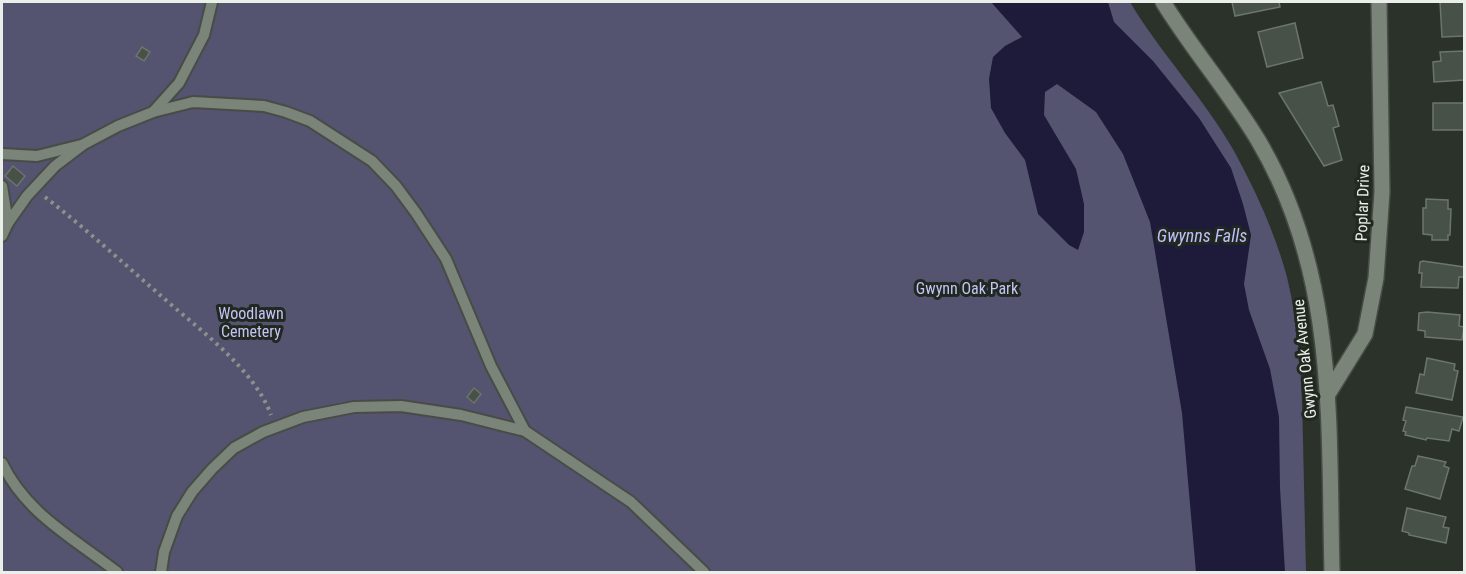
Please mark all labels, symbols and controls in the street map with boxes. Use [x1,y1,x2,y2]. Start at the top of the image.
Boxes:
street label: Poplar Drive [1352,164,1373,242]
water label: Gwynns Falls [1157,225,1247,246]
park label: Gwynn Oak Park [916,279,1019,298]
street label: Gwynn Oak Avenue [1289,298,1320,420]
park label: Woodlawn Cemetery [218,304,284,341]

